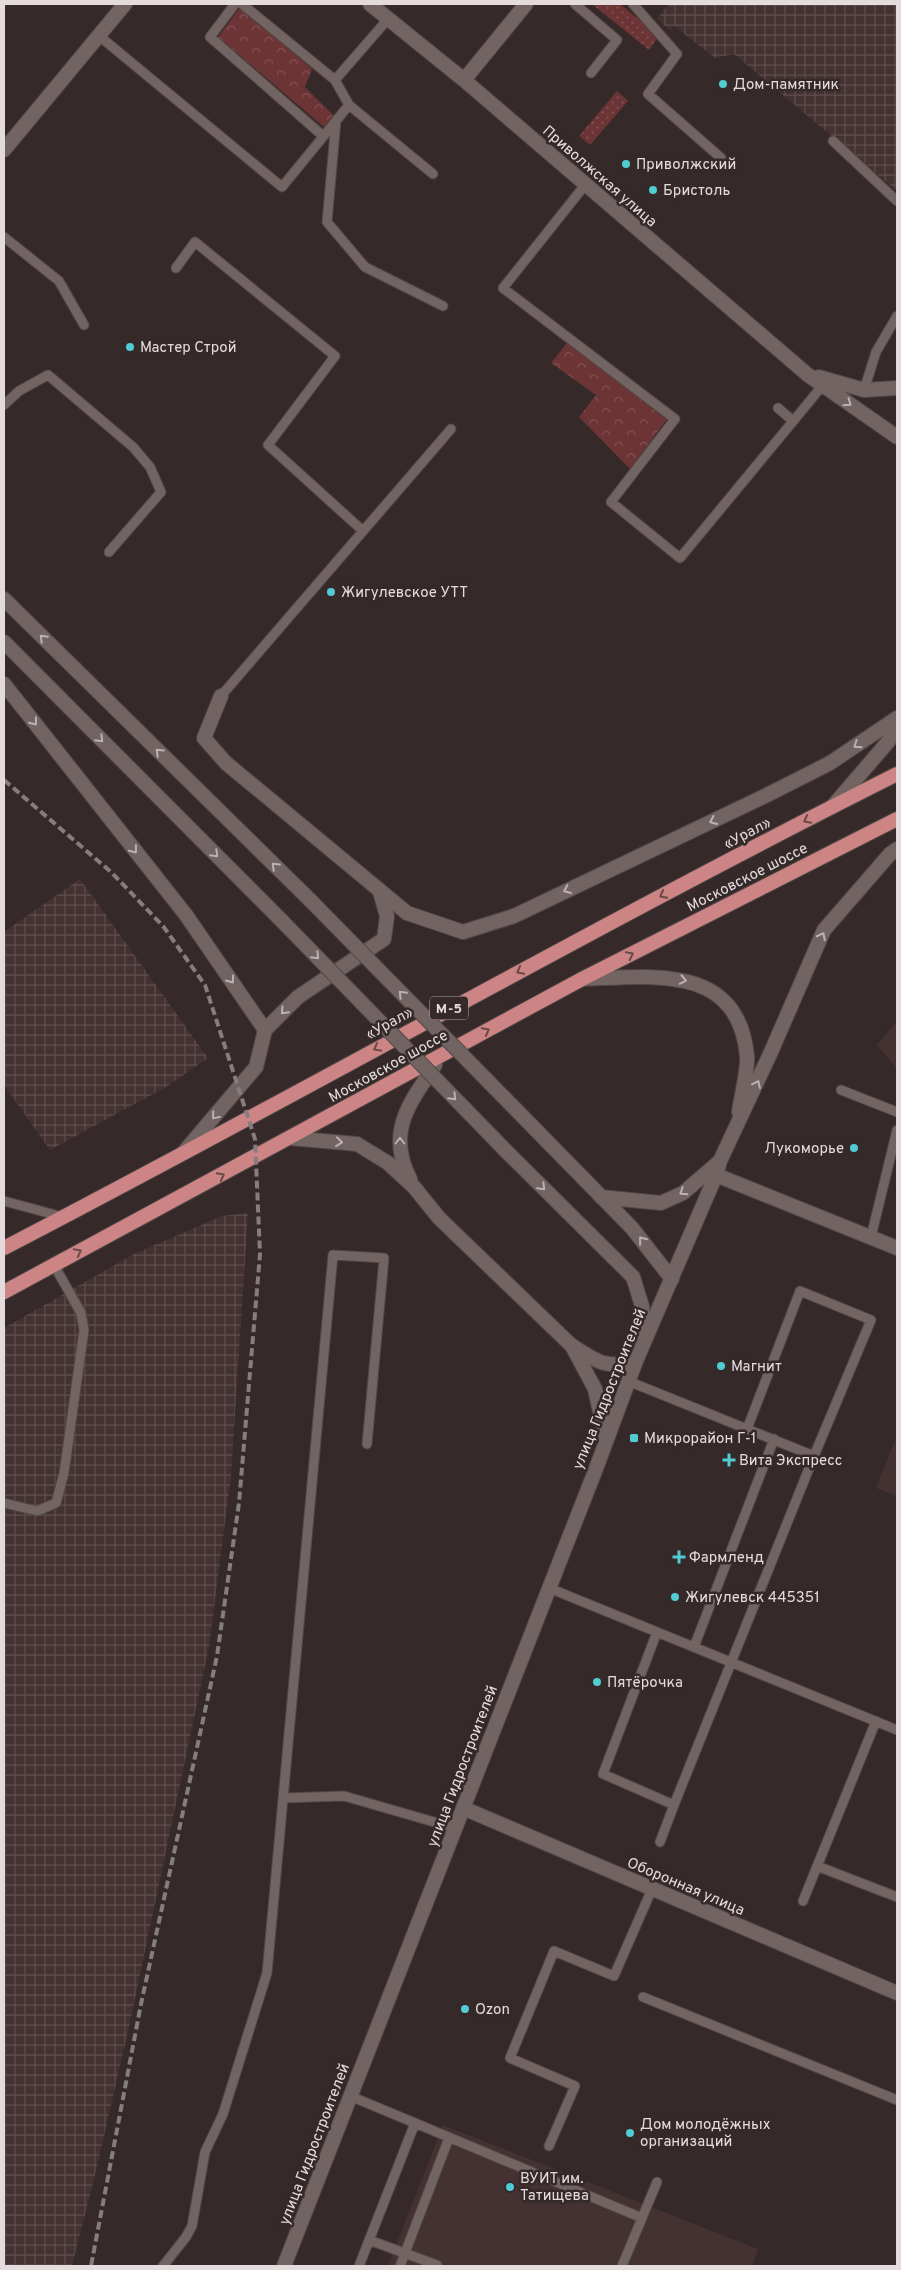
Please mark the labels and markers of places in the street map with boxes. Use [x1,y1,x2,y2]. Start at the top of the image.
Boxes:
place label: Дом-памятник [733,76,839,95]
marker: Дом-памятник [717,78,729,90]
place label: Приволжский [636,156,736,175]
marker: Приволжский [620,158,632,170]
place label: Бристоль [663,182,730,201]
marker: Бристоль [647,184,659,196]
place label: Мастер Строй [140,339,237,358]
marker: Мастер Строй [124,341,136,353]
place label: Жигулевское УТТ [341,584,468,603]
marker: Жигулевское УТТ [325,586,337,598]
place label: Лукоморье [764,1140,844,1159]
marker: Лукоморье [848,1142,860,1154]
place label: Магнит [731,1358,782,1377]
marker: Магнит [715,1360,727,1372]
place label: Микрорайон Г-1 [644,1430,756,1449]
marker: Микрорайон Г-1 [628,1432,640,1444]
place label: Вита Экспресс [739,1452,842,1471]
marker: Вита Экспресс [723,1454,735,1466]
place label: Фармленд [689,1549,764,1568]
marker: Фармленд [673,1551,685,1563]
place label: Жигулевск 445351 [685,1589,820,1608]
marker: Жигулевск 445351 [669,1591,681,1603]
place label: Пятёрочка [607,1674,683,1693]
marker: Пятёрочка [591,1676,603,1688]
place label: Ozon [475,2001,510,2020]
marker: Ozon [459,2003,471,2015]
place label: Дом молодёжных организаций [640,2116,771,2152]
marker: Дом молодёжных организаций [624,2127,636,2139]
place label: ВУИТ им. Татищева [520,2170,589,2206]
marker: ВУИТ им. Татищева [504,2181,516,2193]

